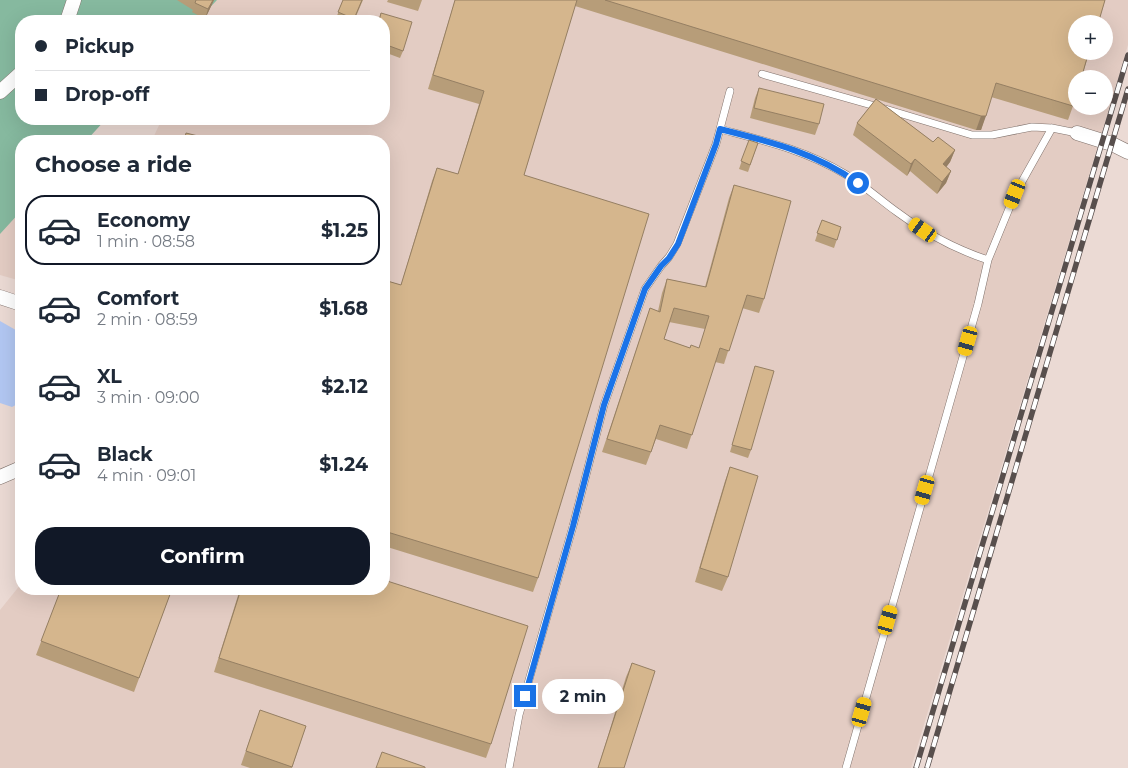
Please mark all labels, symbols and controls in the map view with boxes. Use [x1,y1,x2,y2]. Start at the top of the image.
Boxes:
map controls [1068,15,1113,115]
button: + [1068,15,1113,60]
text: Pickup [65,35,134,58]
button: − [1068,70,1113,115]
text: Drop-off [65,83,149,106]
text: Choose a ride [35,151,192,178]
route start [847,172,869,194]
car [1002,177,1027,211]
icon: car [37,208,82,253]
text: Economy [97,209,190,232]
car [906,215,939,245]
text: $1.25 [321,219,368,242]
text: 1 min · 08:58 [97,232,195,251]
icon: car [37,286,82,331]
text: Comfort [97,287,179,310]
text: $1.68 [319,297,368,320]
text: 2 min · 08:59 [97,310,198,329]
car [956,325,979,357]
icon: car [37,364,82,409]
text: XL [97,365,122,388]
text: $2.12 [321,375,368,398]
text: 3 min · 09:00 [97,388,200,407]
icon: car [37,442,82,487]
text: Black [97,443,153,466]
text: $1.24 [319,453,368,476]
text: 4 min · 09:01 [97,466,196,485]
car [913,474,936,506]
button: Confirm [35,527,370,585]
car [876,604,899,636]
callout: 2 min [542,678,625,714]
route end [514,685,536,707]
text: 2 min [560,687,606,706]
car [850,696,873,728]

